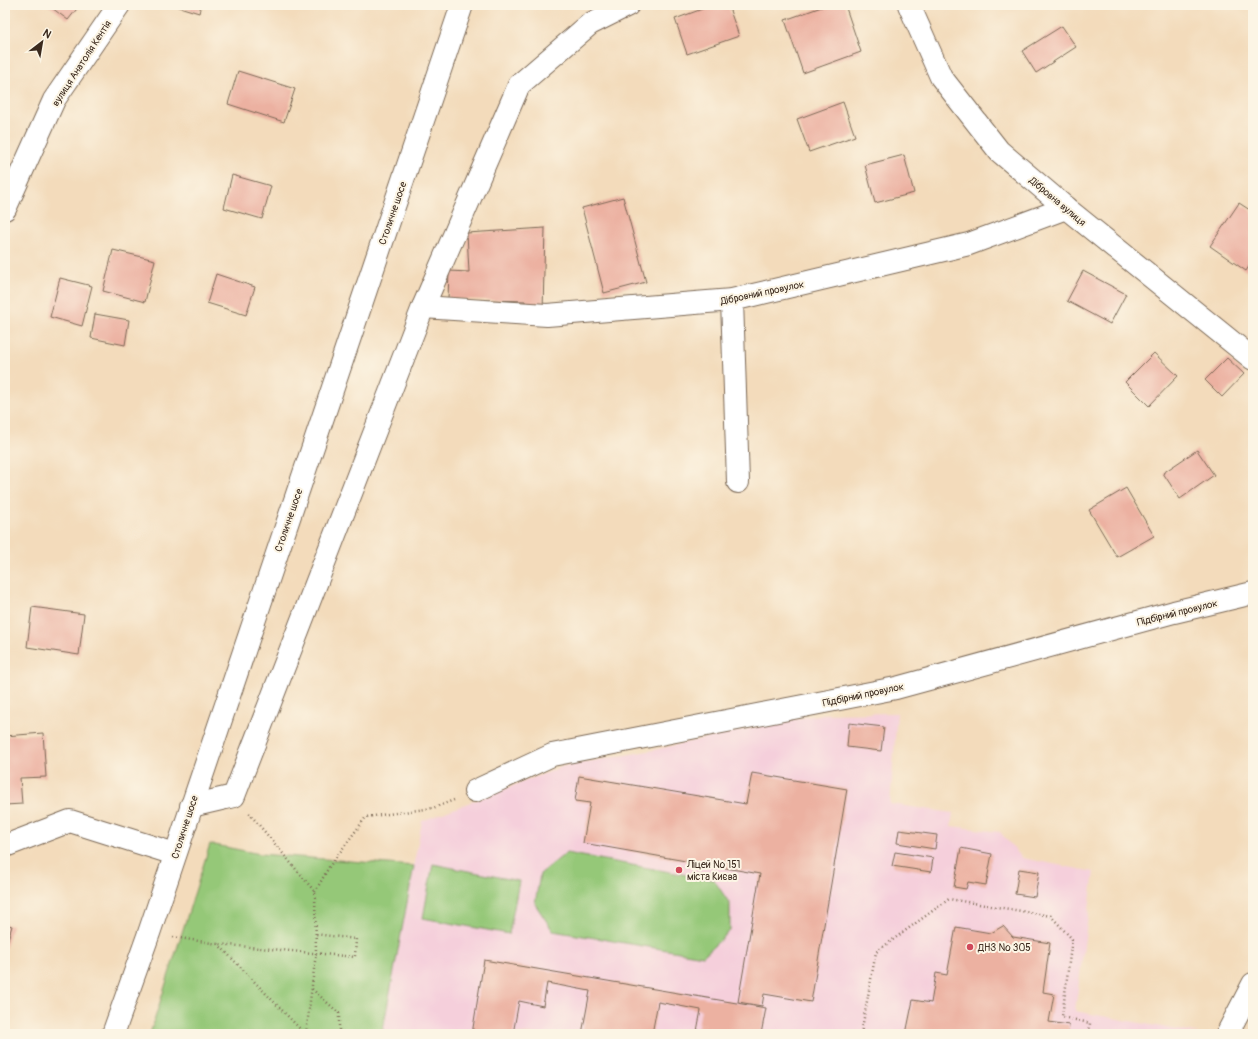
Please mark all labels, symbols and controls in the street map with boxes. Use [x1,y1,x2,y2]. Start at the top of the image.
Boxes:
street label: вулиця Анатолія Кентія [50,18,114,109]
north arrow [22,22,62,62]
text: N [40,26,54,42]
street label: Дібровна вулиця [1026,174,1088,229]
street label: Столичне шосе [377,180,409,246]
street label: Дібровний провулок [718,278,805,308]
street label: Столичне шосе [273,487,305,553]
street label: Підбірний провулок [1136,597,1219,629]
street label: Підбірний провулок [822,681,905,709]
street label: Столичне шосе [169,794,201,860]
place label: Ліцей № 151 міста Києва [686,859,741,883]
marker: Ліцей № 151 міста Києва [674,865,684,875]
marker: ДНЗ № 305 [965,942,975,952]
place label: ДНЗ № 305 [977,942,1031,954]

